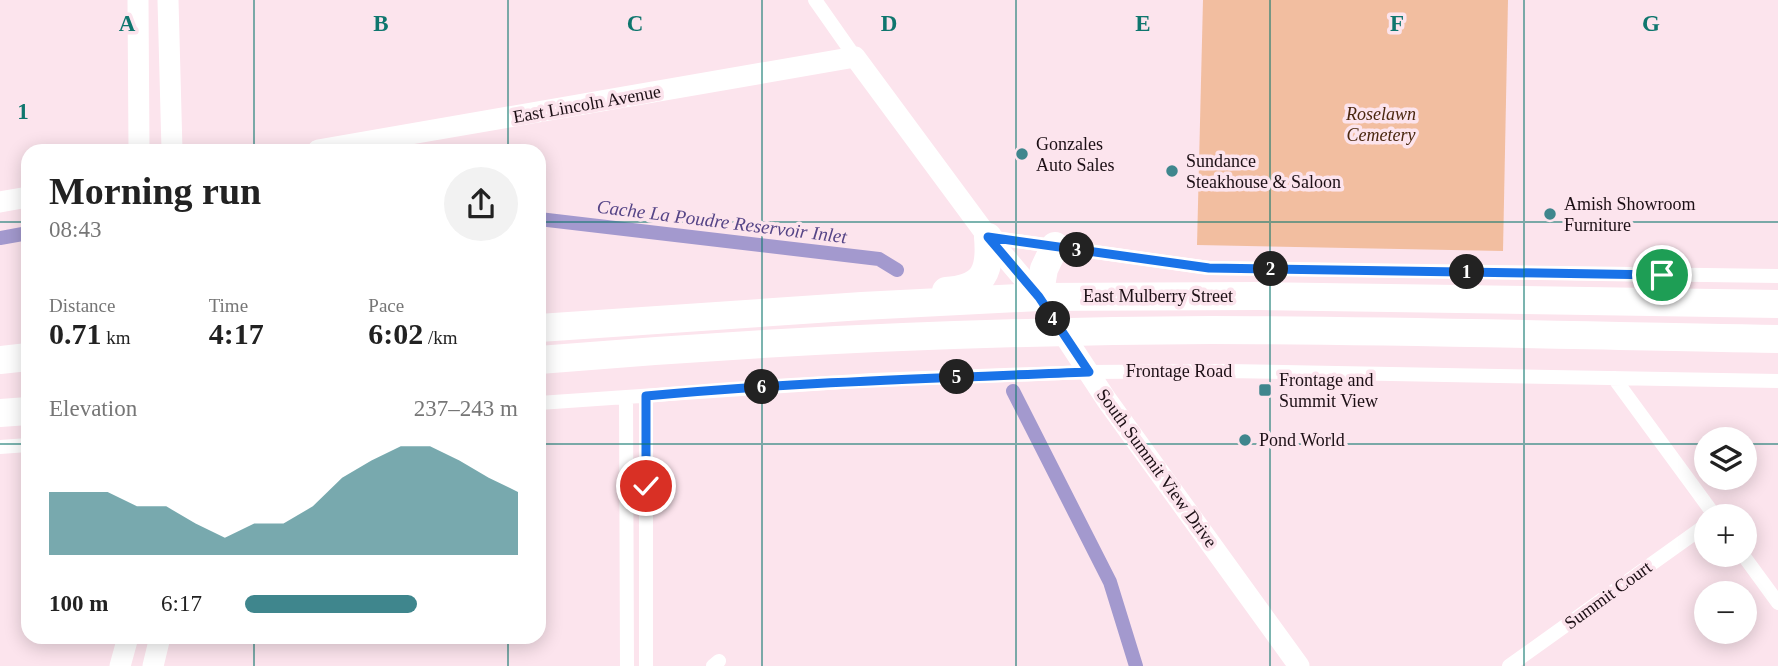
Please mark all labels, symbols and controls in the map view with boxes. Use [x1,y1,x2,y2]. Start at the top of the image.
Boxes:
text: A [119,11,136,36]
text: B [373,11,389,36]
text: C [627,11,643,36]
text: D [881,11,897,36]
text: E [1135,11,1151,36]
text: F [1390,11,1404,36]
text: G [1642,11,1660,36]
street label: East Lincoln Avenue [512,81,662,127]
text: 1 [17,99,29,124]
park label: Roselawn Cemetery [1345,104,1416,145]
place label: Gonzales Auto Sales [1036,134,1115,175]
marker: Gonzales Auto Sales [1014,146,1030,162]
place label: Sundance Steakhouse & Saloon [1186,151,1341,192]
marker: Sundance Steakhouse & Saloon [1164,163,1180,179]
button: share [444,167,518,241]
text: Morning run [49,170,261,212]
place label: Amish Showroom Furniture [1564,194,1696,235]
water label: Cache La Poudre Reservoir Inlet [596,196,849,247]
marker: Amish Showroom Furniture [1542,206,1558,222]
text: 08:43 [49,217,101,242]
pin: 3 [1060,232,1094,268]
text: 3 [1072,239,1081,260]
pin [1632,245,1692,305]
pin: 2 [1254,252,1288,286]
pin: 1 [1450,254,1484,290]
icon: arrive [1643,256,1681,294]
text: 2 [1266,258,1275,279]
text: 1 [1462,261,1471,282]
street label: East Mulberry Street [1083,286,1233,306]
text: Distance [49,295,115,316]
text: Time [209,295,248,316]
text: Pace [368,295,404,316]
pin: 4 [1036,302,1070,336]
text: 4 [1048,308,1057,329]
text: 0.71 [49,317,102,350]
text: 4:17 [209,317,264,350]
text: 6:02 [368,317,423,350]
text: km [102,327,131,348]
text: /km [423,327,458,348]
pin: 5 [940,360,974,394]
street label: Frontage Road [1126,361,1232,381]
text: 5 [952,366,961,387]
pin: 6 [744,370,780,404]
place label: Frontage and Summit View [1279,370,1378,411]
text: 6 [757,376,766,397]
marker: Frontage and Summit View [1257,382,1273,398]
street label: South Summit View Drive [1093,385,1221,551]
text: Elevation [49,396,137,421]
text: 237–243 m [414,396,518,421]
map controls [1694,427,1757,644]
button: layers [1694,427,1757,490]
place label: Pond World [1259,430,1345,450]
marker: Pond World [1237,432,1253,448]
pin [616,456,676,516]
icon: check [627,467,665,505]
button: + [1694,504,1757,567]
street label: Summit Court [1561,557,1655,633]
button: − [1694,581,1757,644]
text: 100 m [49,591,108,616]
text: 6:17 [161,591,202,616]

